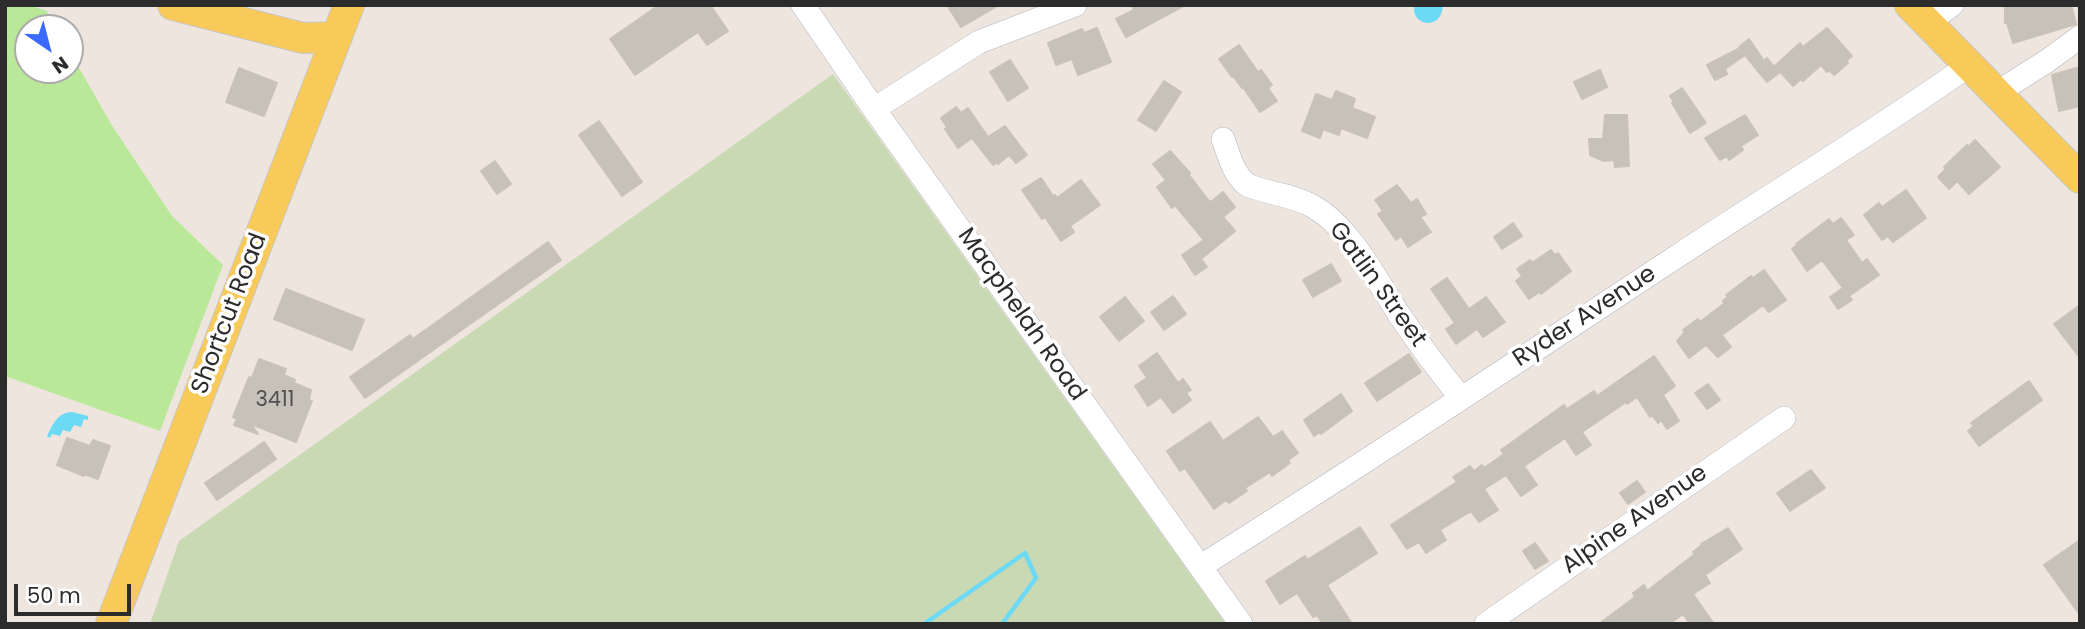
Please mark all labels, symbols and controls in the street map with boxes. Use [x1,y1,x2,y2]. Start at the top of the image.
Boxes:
north arrow [14,14,84,84]
text: N [47,50,74,80]
street label: Gatlin Street [1322,217,1432,353]
street label: Macphelah Road [951,223,1091,407]
street label: Shortcut Road [186,230,274,398]
street label: Ryder Avenue [1508,260,1662,374]
house number: 3411 [255,388,295,414]
street label: Alpine Avenue [1557,459,1713,581]
scale bar [18,570,135,614]
text: 50 m [27,581,81,610]

